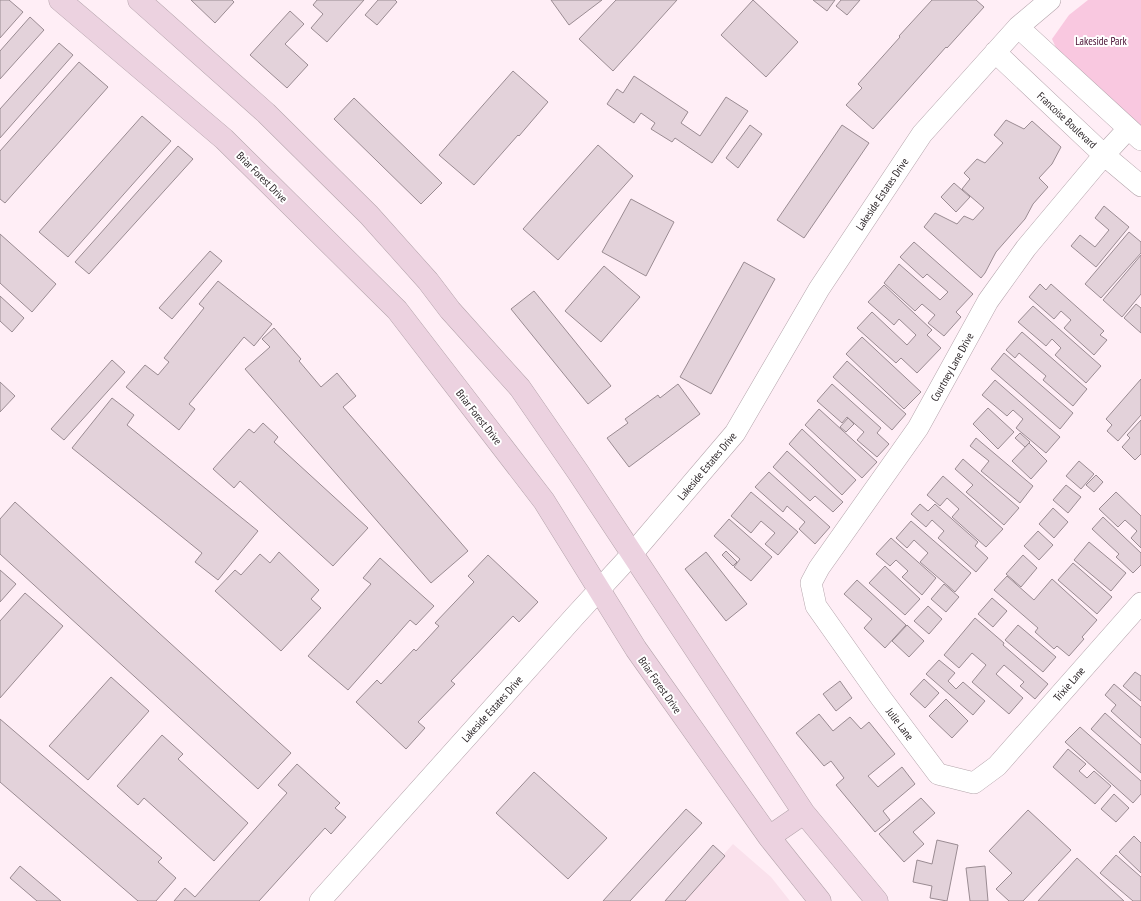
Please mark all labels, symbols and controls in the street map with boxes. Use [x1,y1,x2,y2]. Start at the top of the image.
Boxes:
park label: Lakeside Park [1075,34,1128,48]
street label: Francoise Boulevard [1034,89,1100,151]
street label: Briar Forest Drive [234,149,291,206]
street label: Lakeside Estates Drive [853,155,912,233]
street label: Courtney Lane Drive [927,330,977,404]
street label: Briar Forest Drive [453,387,505,448]
street label: Lakeside Estates Drive [674,429,740,503]
street label: Briar Forest Drive [635,654,685,717]
street label: Trixie Lane [1050,663,1088,704]
street label: Lakeside Estates Drive [458,673,526,745]
street label: Julie Lane [883,704,917,744]

